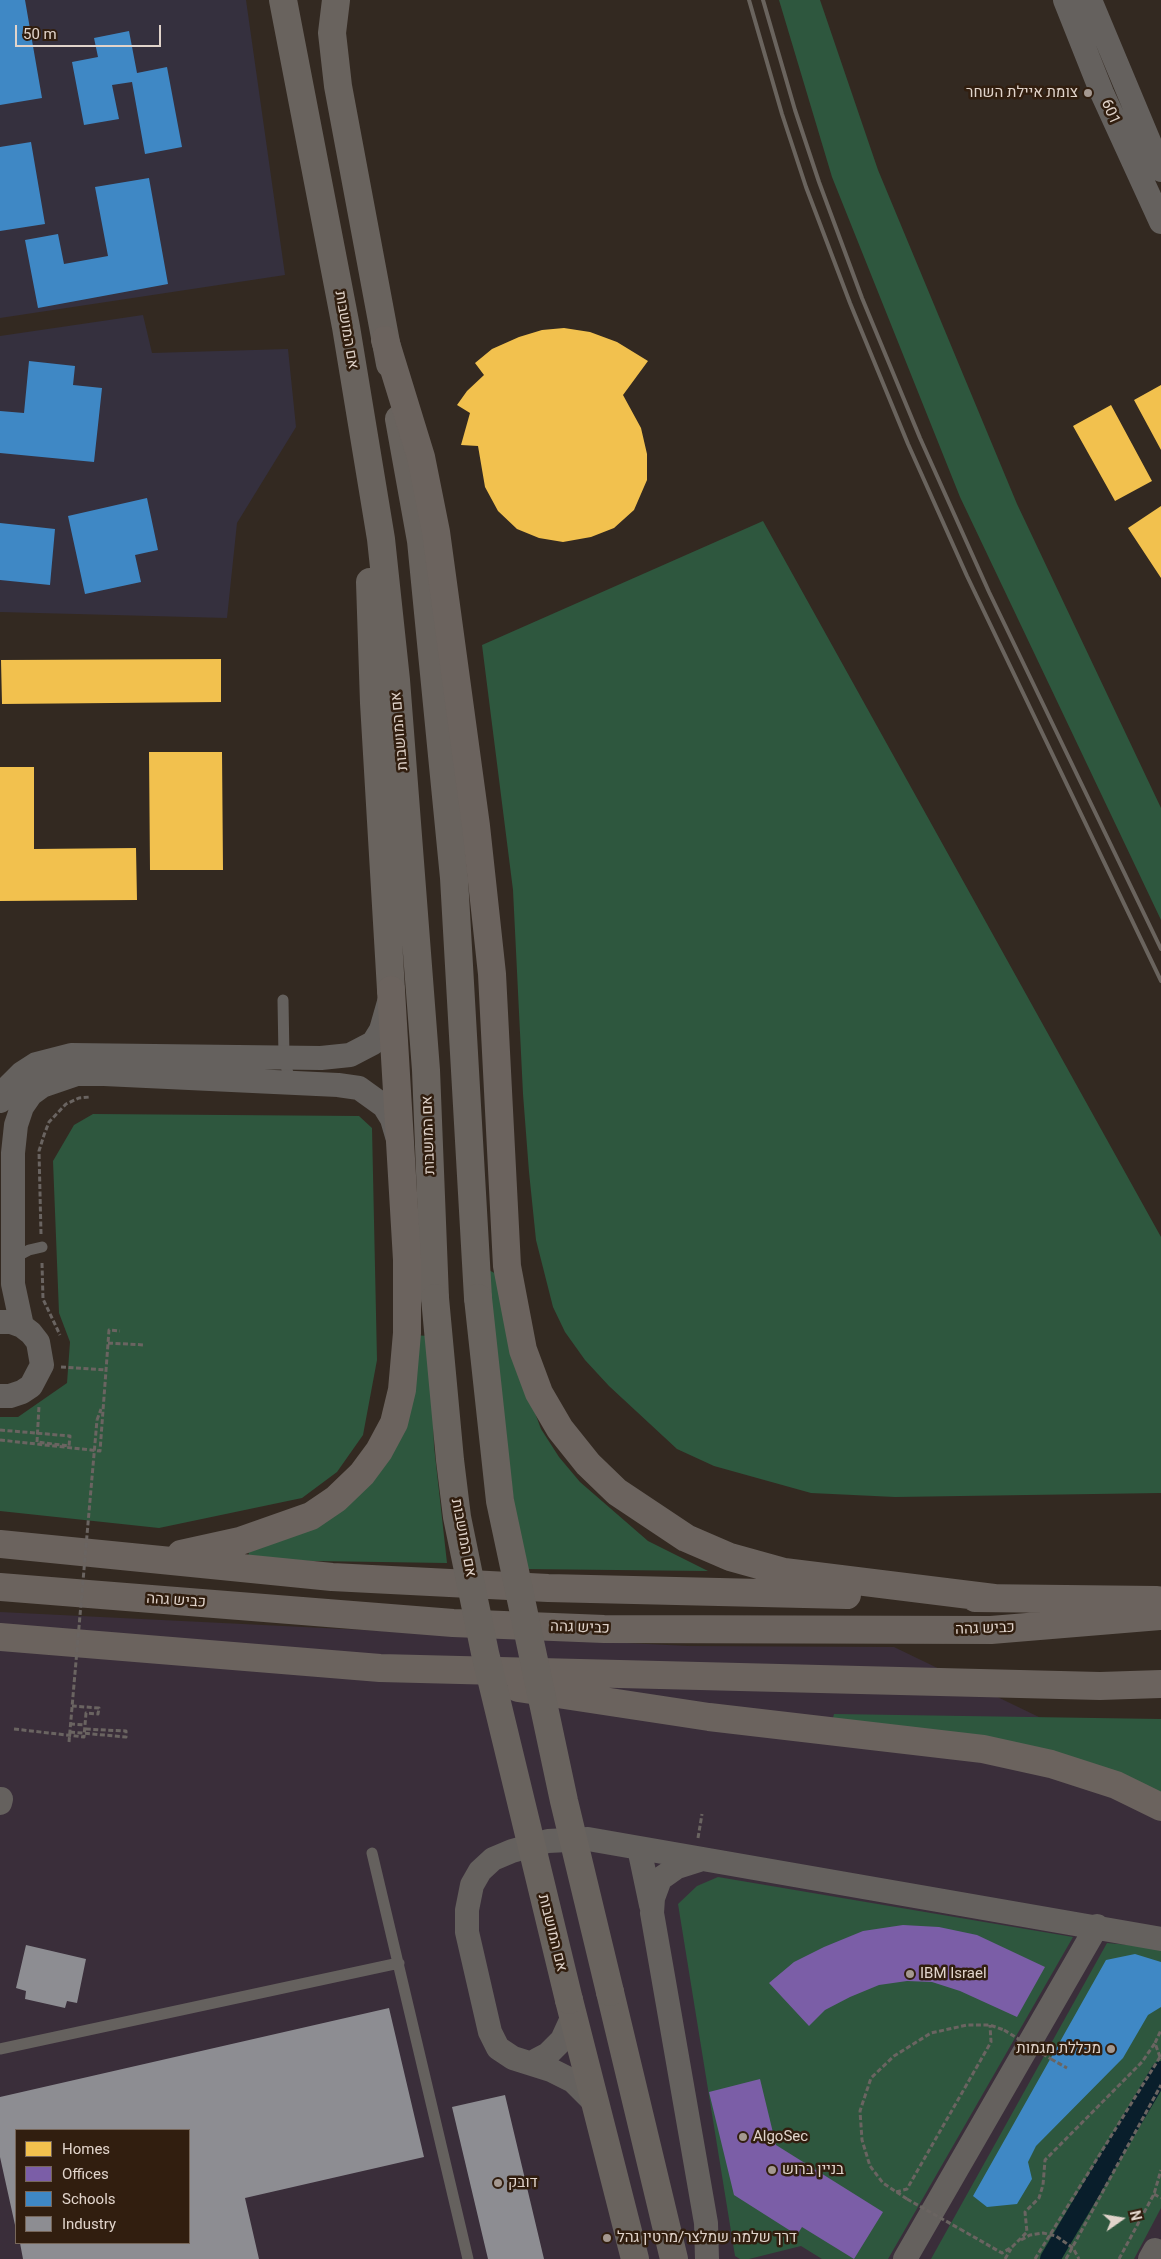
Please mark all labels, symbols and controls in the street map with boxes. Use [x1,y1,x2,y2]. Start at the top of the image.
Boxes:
scale bar [18,15,164,47]
text: 50 m [23,25,57,43]
place label: צומת איילת השחר [966,84,1078,102]
marker: צומת איילת השחר [1082,87,1094,99]
street label: 601 [1097,97,1123,127]
street label: אם המושבות [330,289,362,371]
street label: אם המושבות [388,691,412,771]
street label: אם המושבות [419,1095,439,1175]
street label: אם המושבות [447,1497,479,1579]
street label: כביש גהה [146,1590,206,1612]
street label: כביש גהה [550,1618,610,1638]
street label: כביש גהה [955,1619,1015,1639]
street label: אם המושבות [534,1892,570,1974]
place label: IBM Israel [920,1965,987,1983]
marker: IBM Israel [904,1968,916,1980]
place label: מכללת מגמות [1016,2040,1101,2058]
marker: מכללת מגמות [1105,2043,1117,2055]
place label: AlgoSec [753,2128,808,2146]
legend [15,2129,190,2244]
marker: AlgoSec [737,2131,749,2143]
text: Homes [62,2140,110,2158]
place label: בניין ברוש [782,2161,844,2179]
marker: בניין ברוש [766,2164,778,2176]
text: Offices [62,2165,109,2183]
place label: דובק [508,2174,537,2192]
marker: דובק [492,2177,504,2189]
text: Schools [62,2190,116,2208]
north arrow [1096,2194,1146,2244]
text: N [1127,2209,1145,2222]
text: Industry [62,2215,116,2233]
place label: דרך שלמה שמלצר/מרטין גהל [617,2229,797,2247]
marker: דרך שלמה שמלצר/מרטין גהל [601,2232,613,2244]

